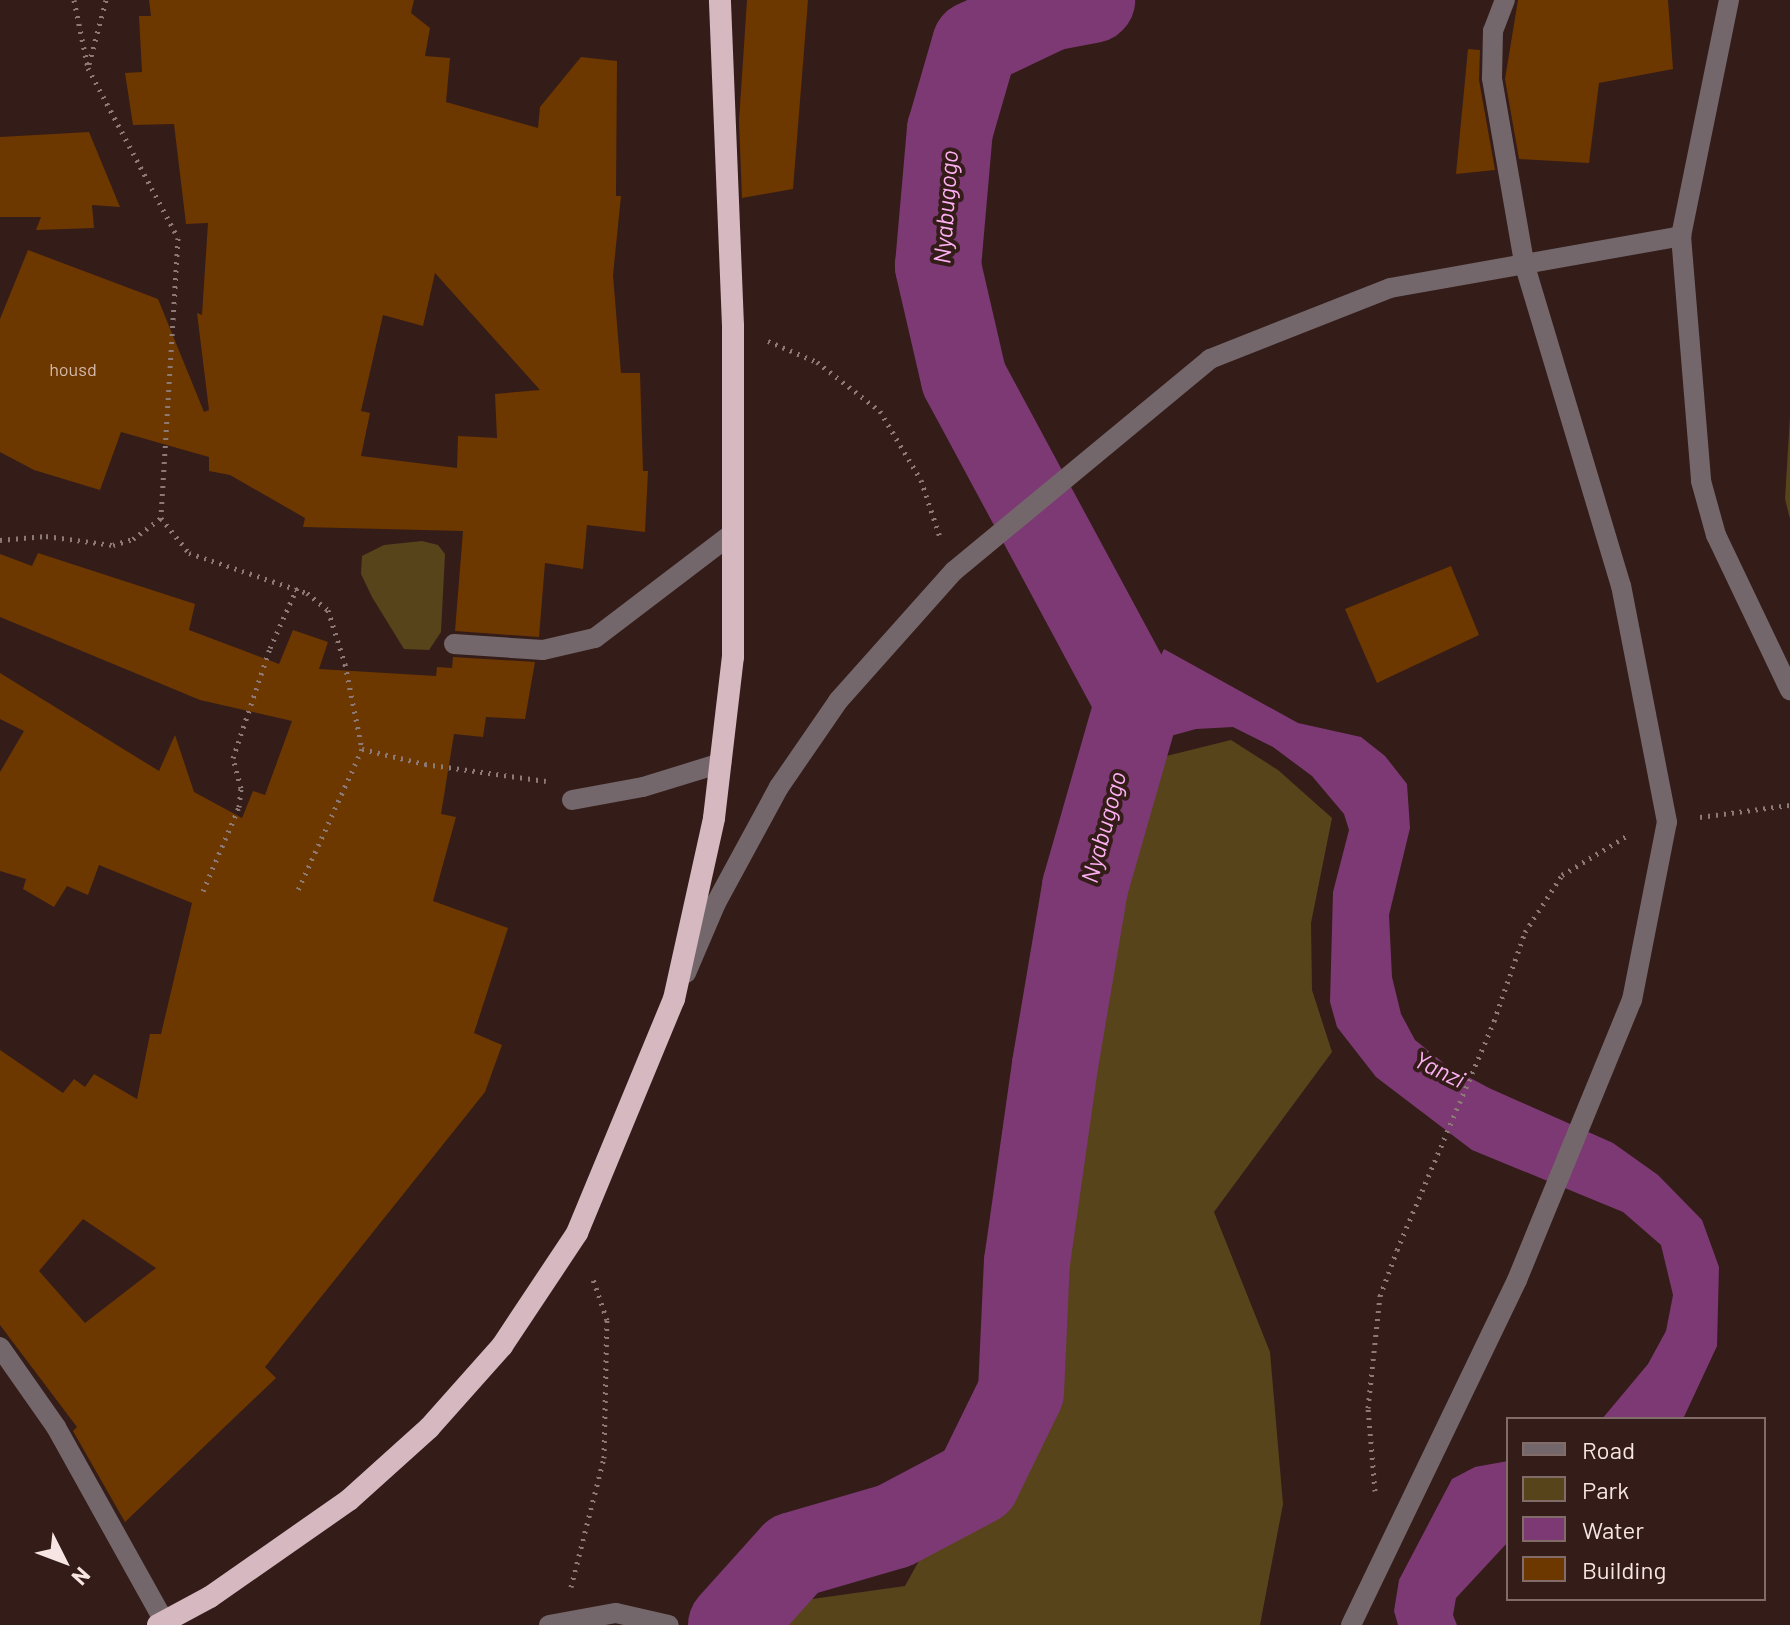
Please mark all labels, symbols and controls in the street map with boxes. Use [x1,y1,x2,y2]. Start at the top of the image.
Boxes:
water label: Nyabugogo [927,149,963,265]
house number: housd [49,358,97,380]
water label: Nyabugogo [1074,768,1132,886]
water label: Yanzi [1410,1044,1470,1094]
legend [1506,1417,1766,1601]
text: Road [1582,1435,1635,1464]
text: Park [1582,1475,1629,1504]
text: Water [1582,1515,1644,1544]
north arrow [24,1521,104,1601]
text: Building [1582,1555,1666,1584]
text: N [67,1563,96,1591]

